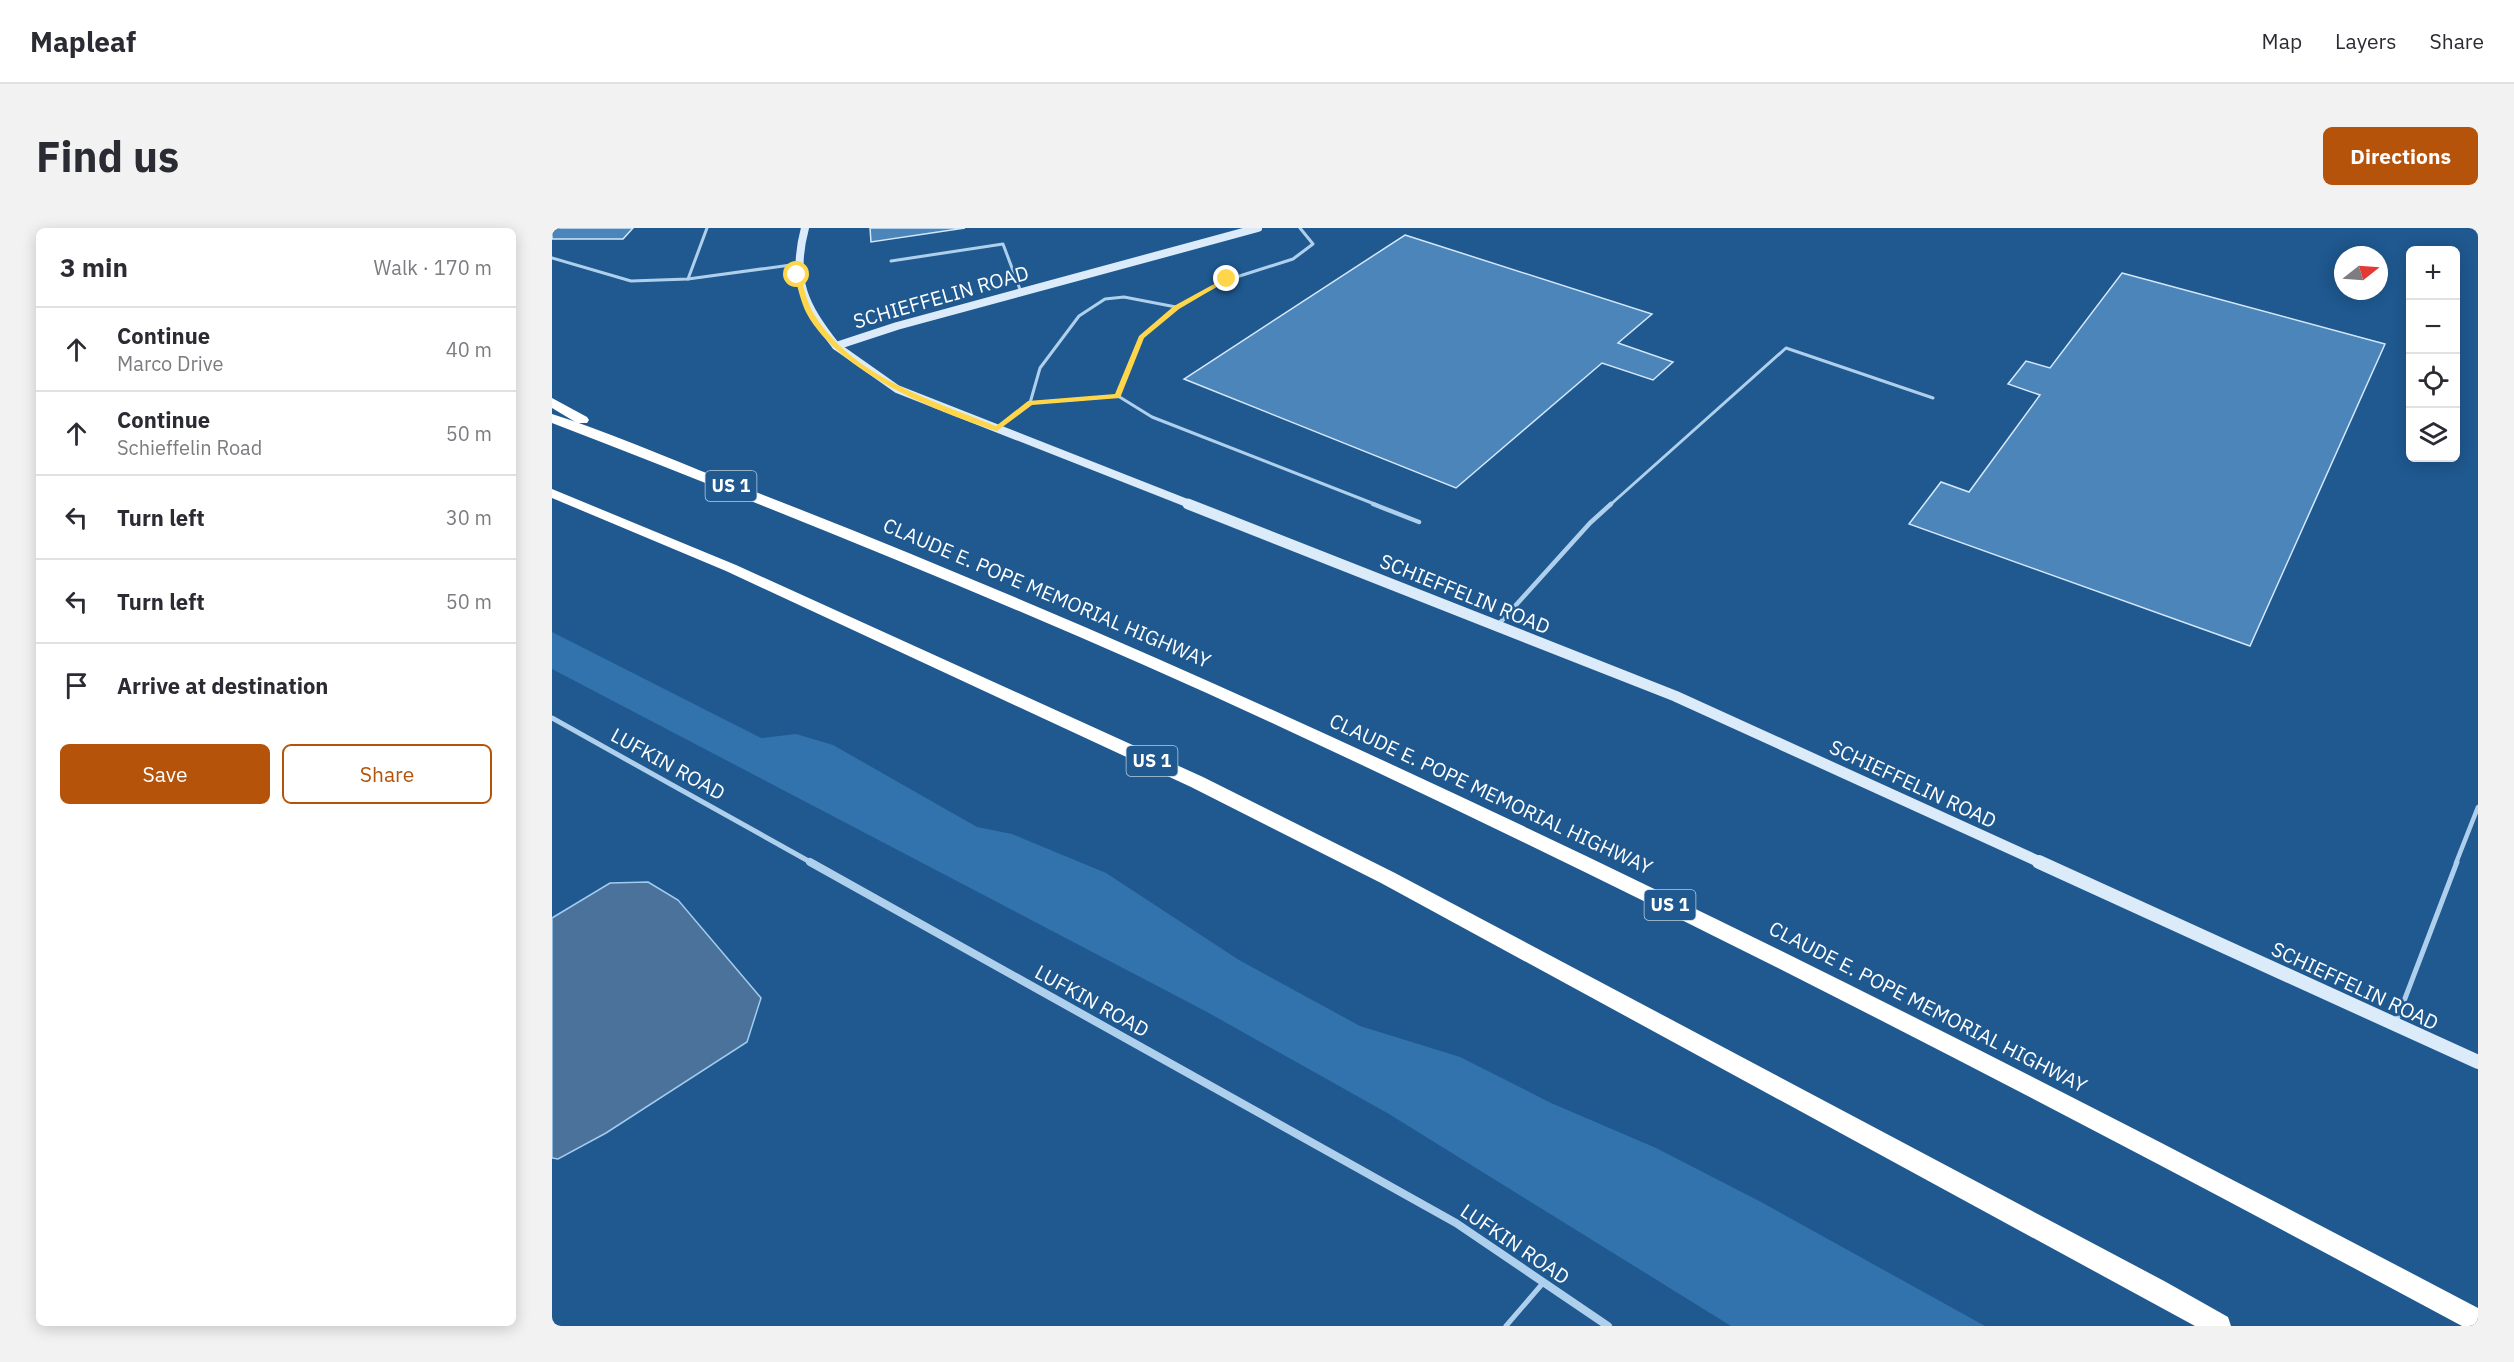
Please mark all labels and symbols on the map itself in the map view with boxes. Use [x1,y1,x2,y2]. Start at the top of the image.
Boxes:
north arrow [2334,246,2388,300]
street label: SCHIEFFELIN ROAD [850,259,1032,335]
route start [783,261,809,287]
route end [1213,265,1239,291]
road number: US 1 [706,471,756,501]
street label: CLAUDE E. POPE MEMORIAL HIGHWAY [879,511,1215,674]
street label: SCHIEFFELIN ROAD [1376,547,1554,640]
street label: CLAUDE E. POPE MEMORIAL HIGHWAY [1325,707,1657,881]
street label: LUFKIN ROAD [606,721,730,806]
street label: SCHIEFFELIN ROAD [1825,733,2001,834]
road number: US 1 [1126,746,1178,776]
road number: US 1 [1644,890,1696,920]
street label: CLAUDE E. POPE MEMORIAL HIGHWAY [1765,914,2092,1099]
street label: SCHIEFFELIN ROAD [2267,935,2443,1036]
street label: LUFKIN ROAD [1030,958,1154,1043]
street label: LUFKIN ROAD [1455,1197,1575,1290]

